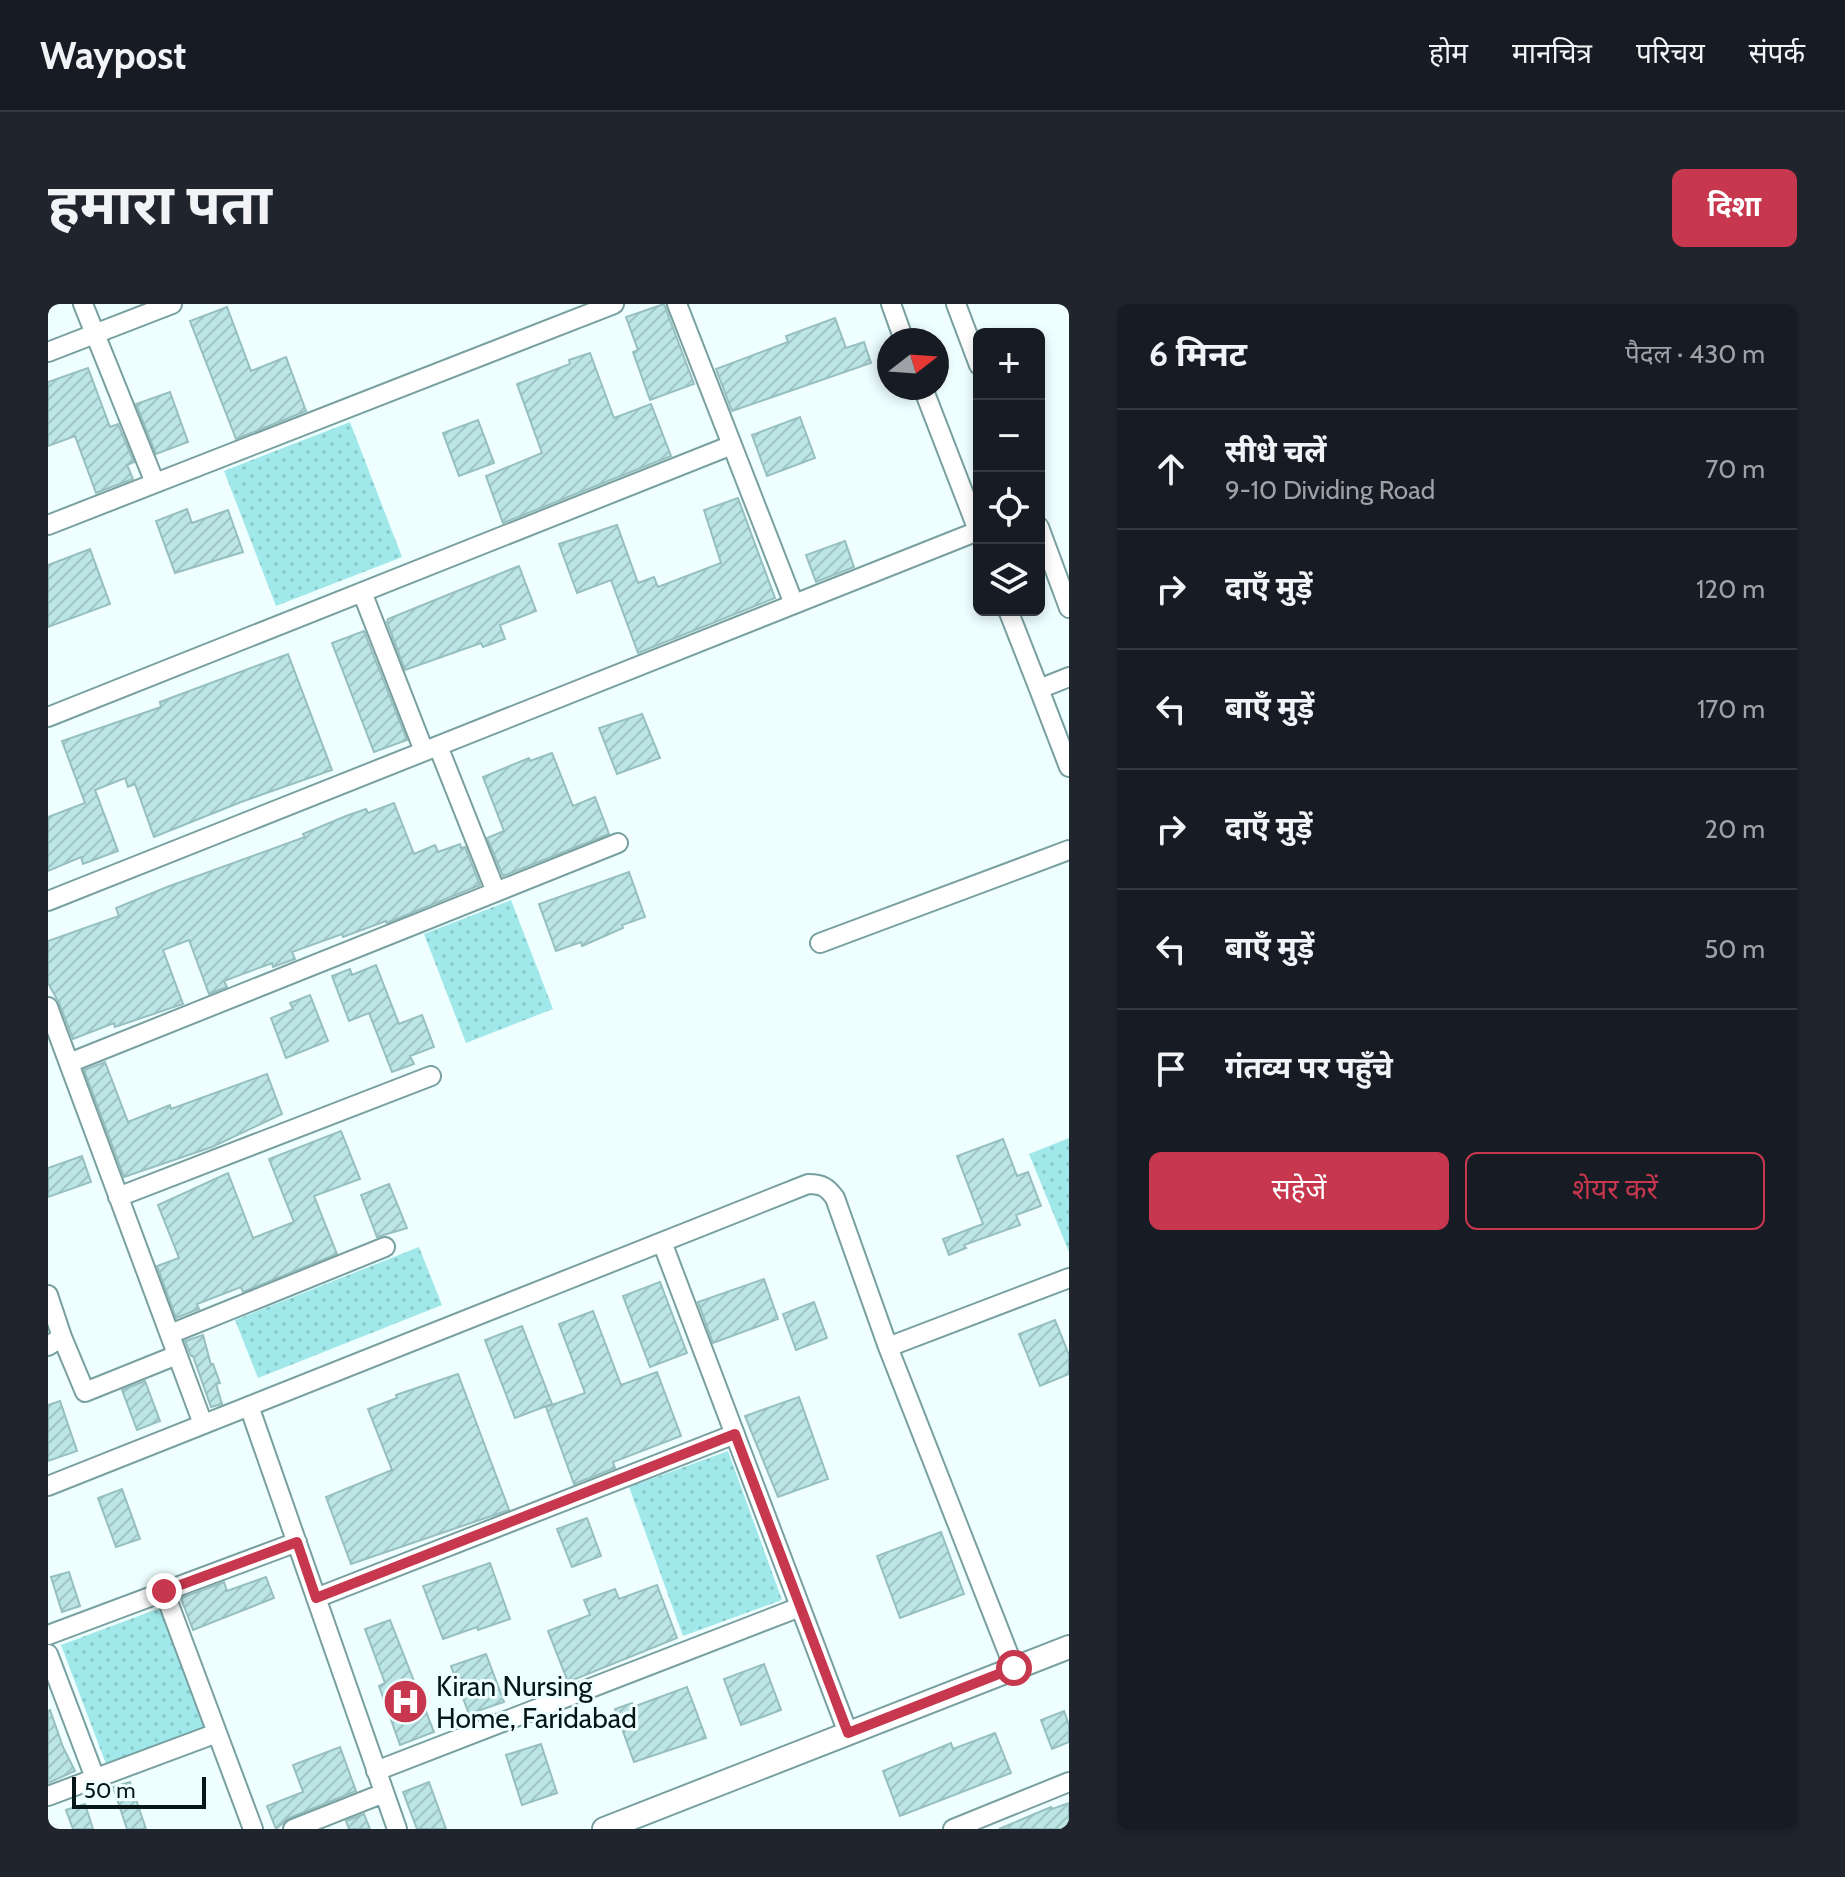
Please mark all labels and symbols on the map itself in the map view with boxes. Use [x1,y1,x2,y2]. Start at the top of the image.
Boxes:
north arrow [877,328,949,400]
route end [146,1573,182,1609]
route start [996,1650,1032,1686]
place label: Kiran Nursing Home, Faridabad [436,1669,637,1735]
hospital icon: Kiran Nursing Home, Faridabad [381,1678,429,1726]
scale bar [72,1773,206,1809]

